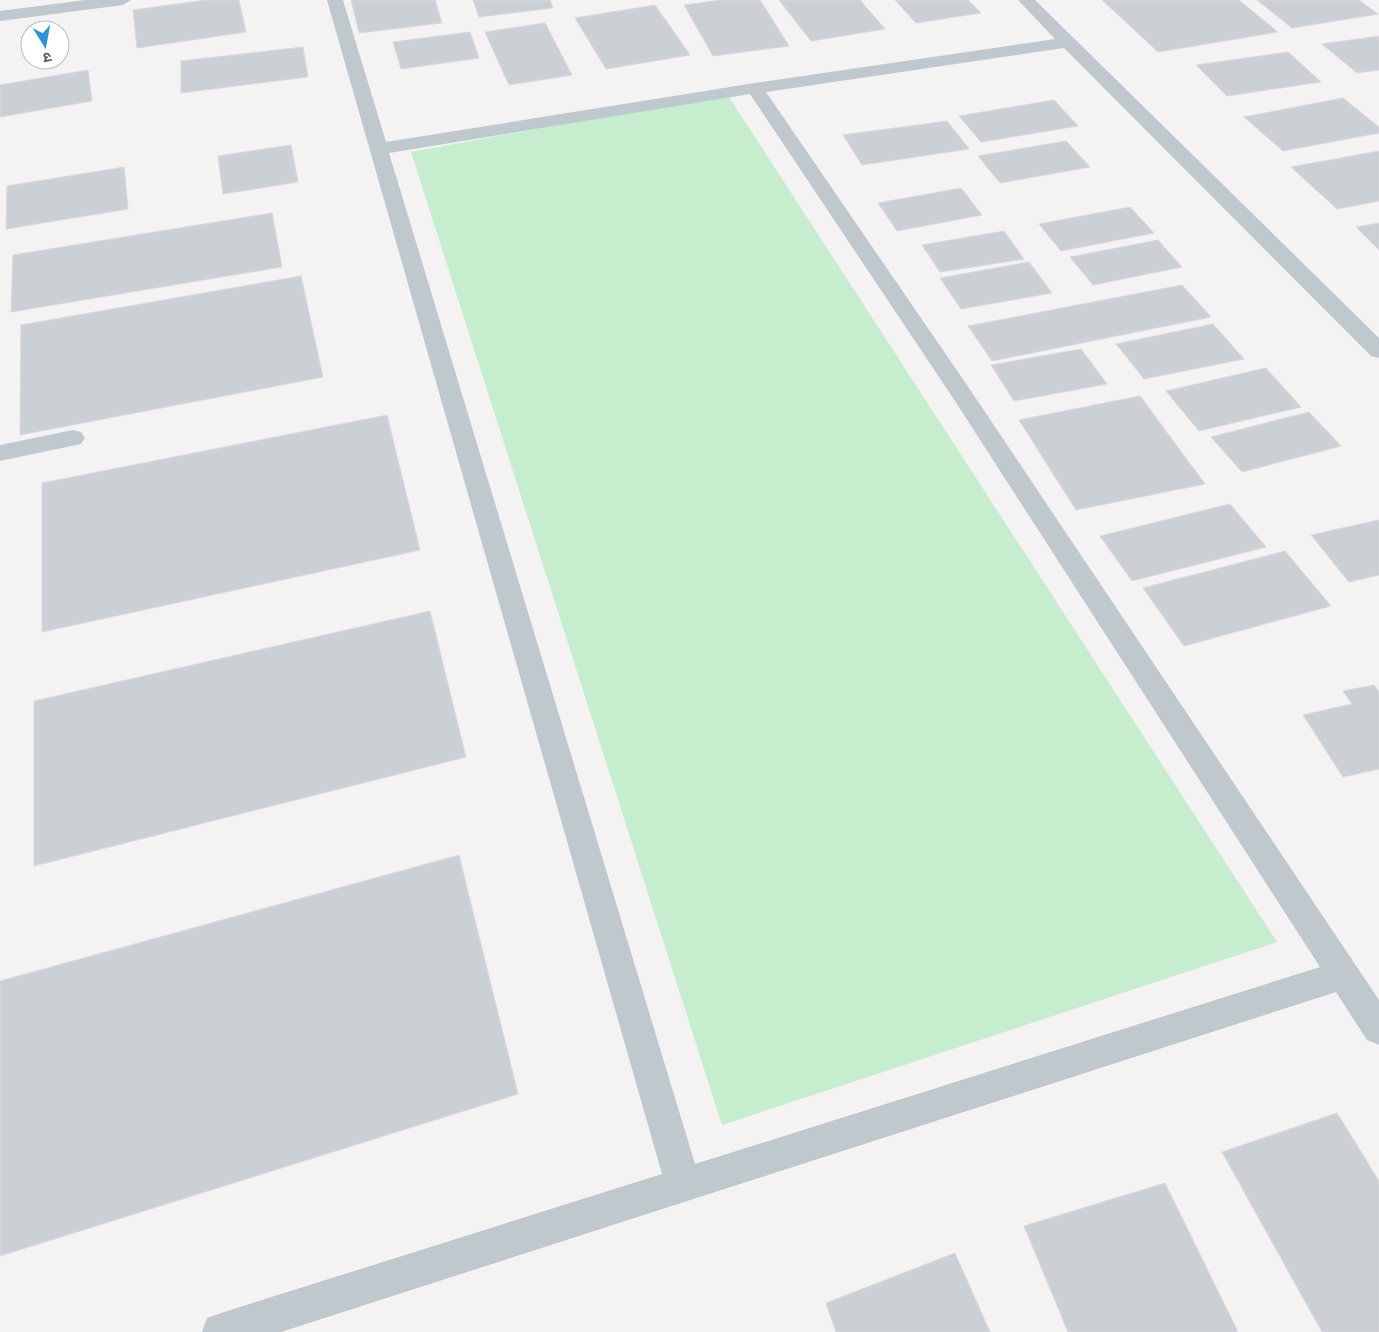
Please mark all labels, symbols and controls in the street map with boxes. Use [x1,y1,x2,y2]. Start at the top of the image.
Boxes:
north arrow [20,20,70,70]
text: उ [41,48,53,69]

